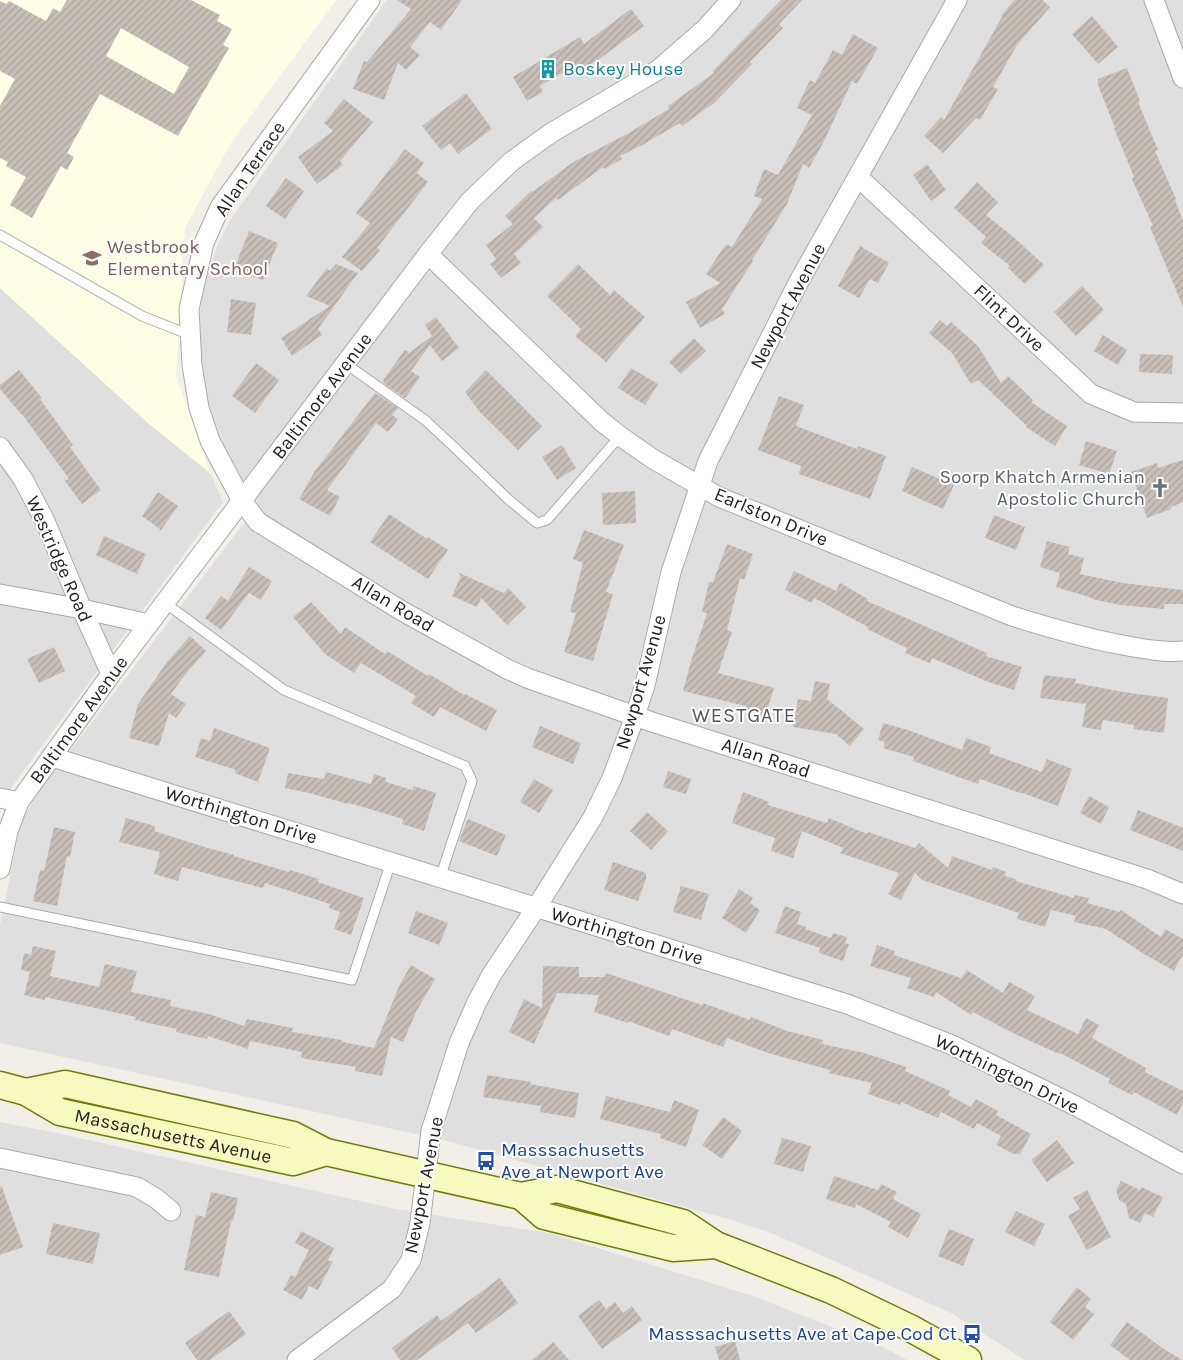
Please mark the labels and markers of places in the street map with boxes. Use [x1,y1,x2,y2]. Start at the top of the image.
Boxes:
building icon: Boskey House [537,58,559,80]
place label: Boskey House [563,58,683,80]
place label: Westbrook Elementary School [107,236,268,280]
school or university icon: Westbrook Elementary School [81,247,103,269]
place label: Soorp Khatch Armenian Apostolic Church [939,466,1145,510]
church icon: Soorp Khatch Armenian Apostolic Church [1149,477,1171,499]
place label: Masssachusetts Ave at Newport Ave [501,1139,664,1183]
bus stop icon: Masssachusetts Ave at Newport Ave [475,1150,497,1172]
place label: Masssachusetts Ave at Cape Cod Ct [648,1323,957,1345]
bus stop icon: Masssachusetts Ave at Cape Cod Ct [961,1323,983,1345]

